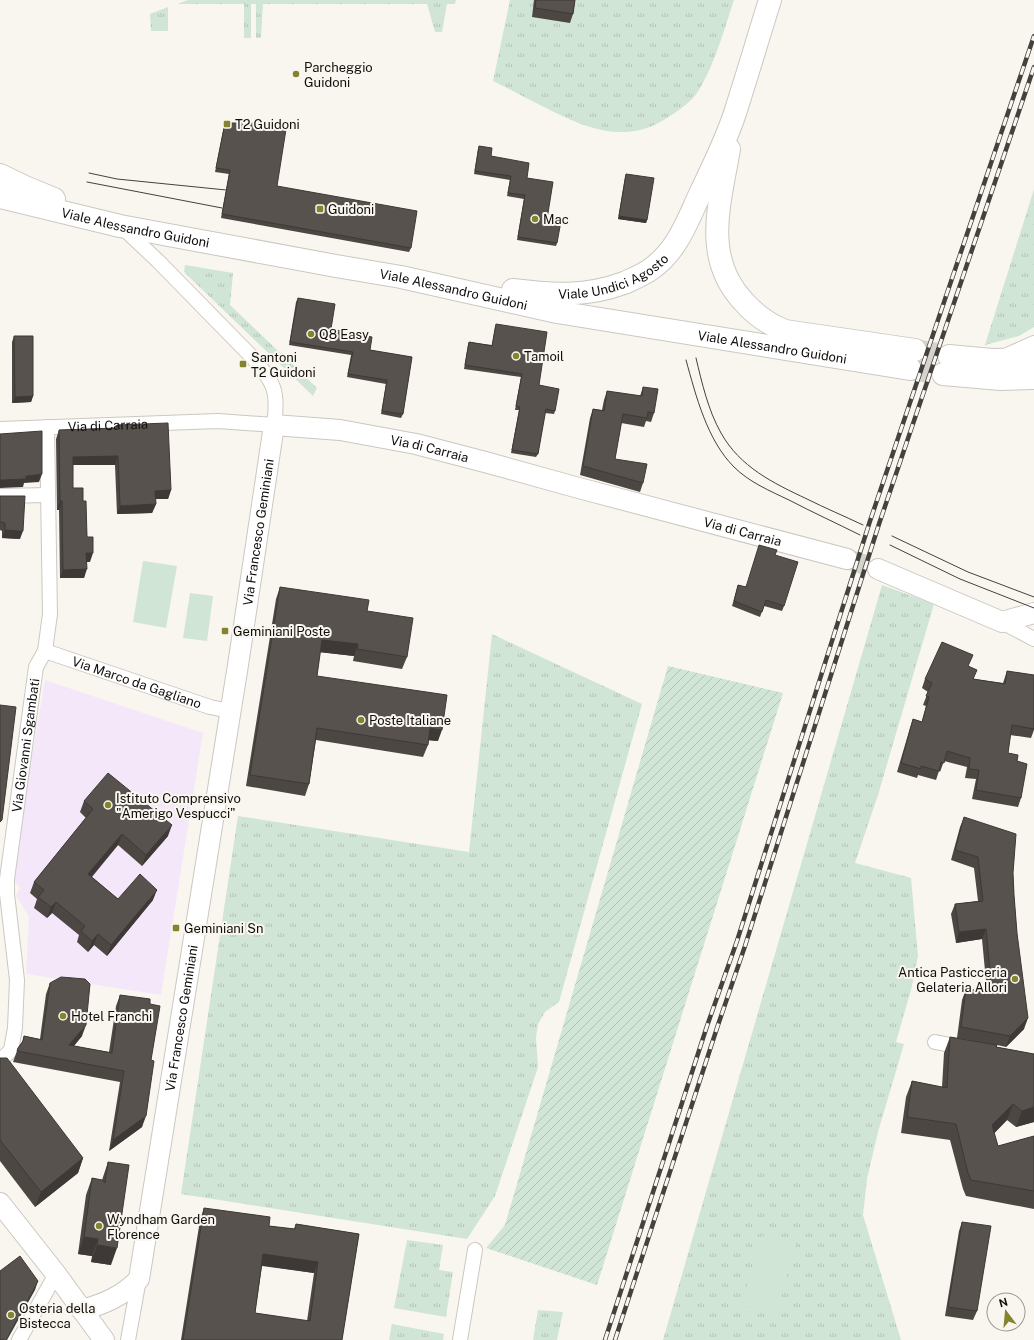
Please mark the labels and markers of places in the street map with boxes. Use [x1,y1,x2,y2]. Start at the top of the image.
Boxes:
place label: Parcheggio Guidoni [304,60,373,90]
marker: Parcheggio Guidoni [291,69,301,79]
place label: T2 Guidoni [235,117,300,132]
marker: T2 Guidoni [222,119,232,129]
place label: Guidoni [328,202,374,217]
marker: Guidoni [315,204,325,214]
place label: Mac [543,212,569,227]
marker: Mac [530,214,540,224]
place label: Q8 Easy [319,327,369,342]
marker: Q8 Easy [306,329,316,339]
place label: Tamoil [524,349,564,364]
place label: Santoni T2 Guidoni [251,350,316,380]
marker: Tamoil [511,351,521,361]
marker: Santoni T2 Guidoni [238,359,248,369]
place label: Geminiani Poste [233,624,330,639]
marker: Geminiani Poste [220,626,230,636]
place label: Poste Italiane [369,713,451,728]
marker: Poste Italiane [356,715,366,725]
place label: Istituto Comprensivo "Amerigo Vespucci" [116,791,241,821]
marker: Istituto Comprensivo "Amerigo Vespucci" [103,800,113,810]
place label: Geminiani Sn [184,921,263,936]
marker: Geminiani Sn [171,923,181,933]
place label: Antica Pasticceria Gelateria Allori [898,965,1007,995]
marker: Antica Pasticceria Gelateria Allori [1010,974,1020,984]
place label: Hotel Franchi [71,1009,152,1024]
marker: Hotel Franchi [58,1011,68,1021]
place label: Wyndham Garden Florence [107,1212,215,1242]
marker: Wyndham Garden Florence [94,1221,104,1231]
place label: Osteria della Bistecca [19,1301,96,1331]
marker: Osteria della Bistecca [6,1310,16,1320]

